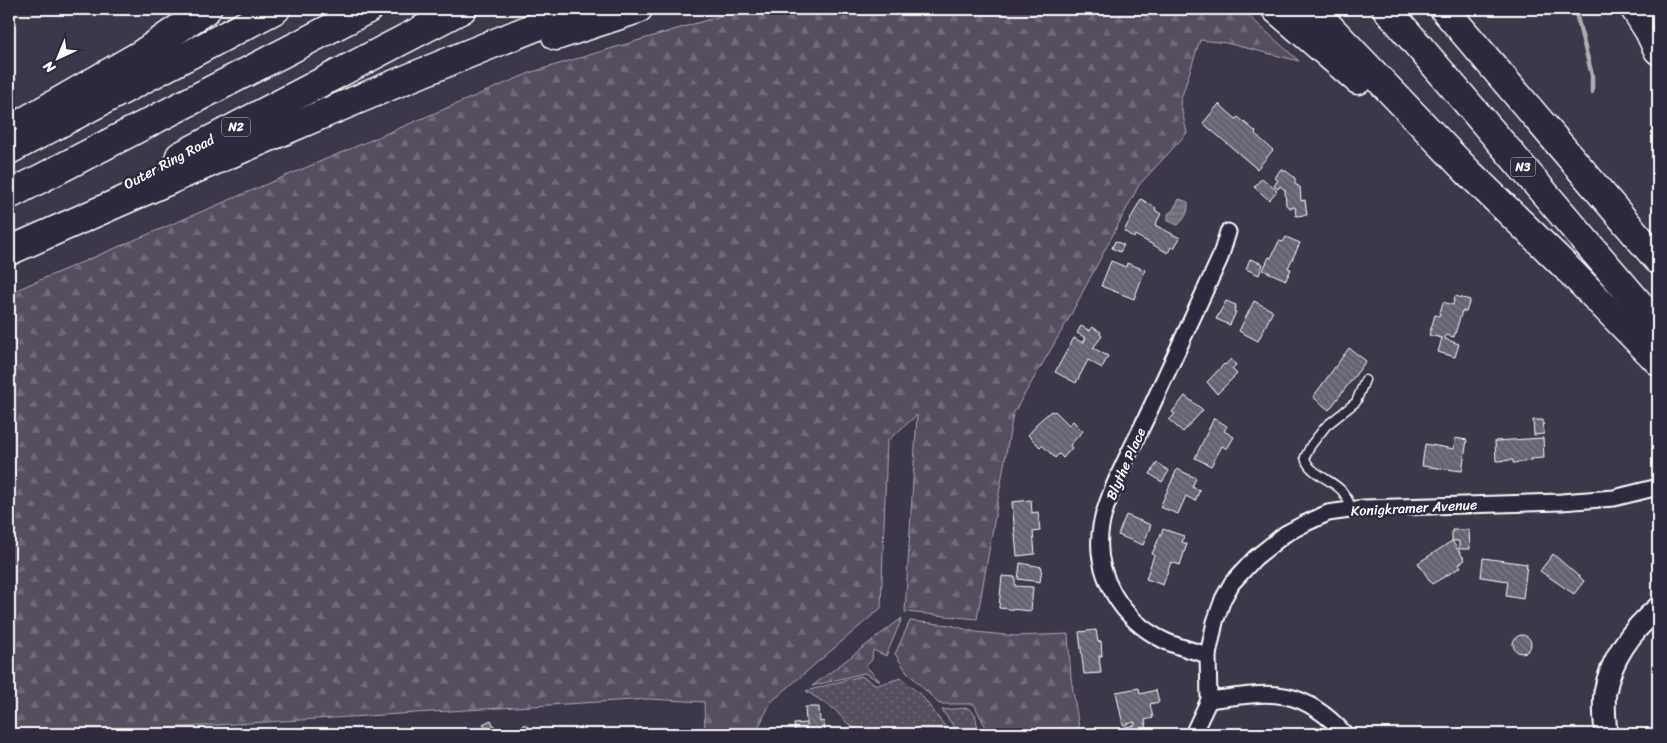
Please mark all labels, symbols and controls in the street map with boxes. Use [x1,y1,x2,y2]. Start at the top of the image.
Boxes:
north arrow [32,32,82,82]
text: N [37,54,62,80]
road number: N2 [222,118,250,136]
street label: Outer Ring Road [119,127,220,197]
road number: N3 [1510,158,1536,176]
street label: Blythe Place [1099,423,1153,504]
street label: Konigkramer Avenue [1350,492,1478,524]

